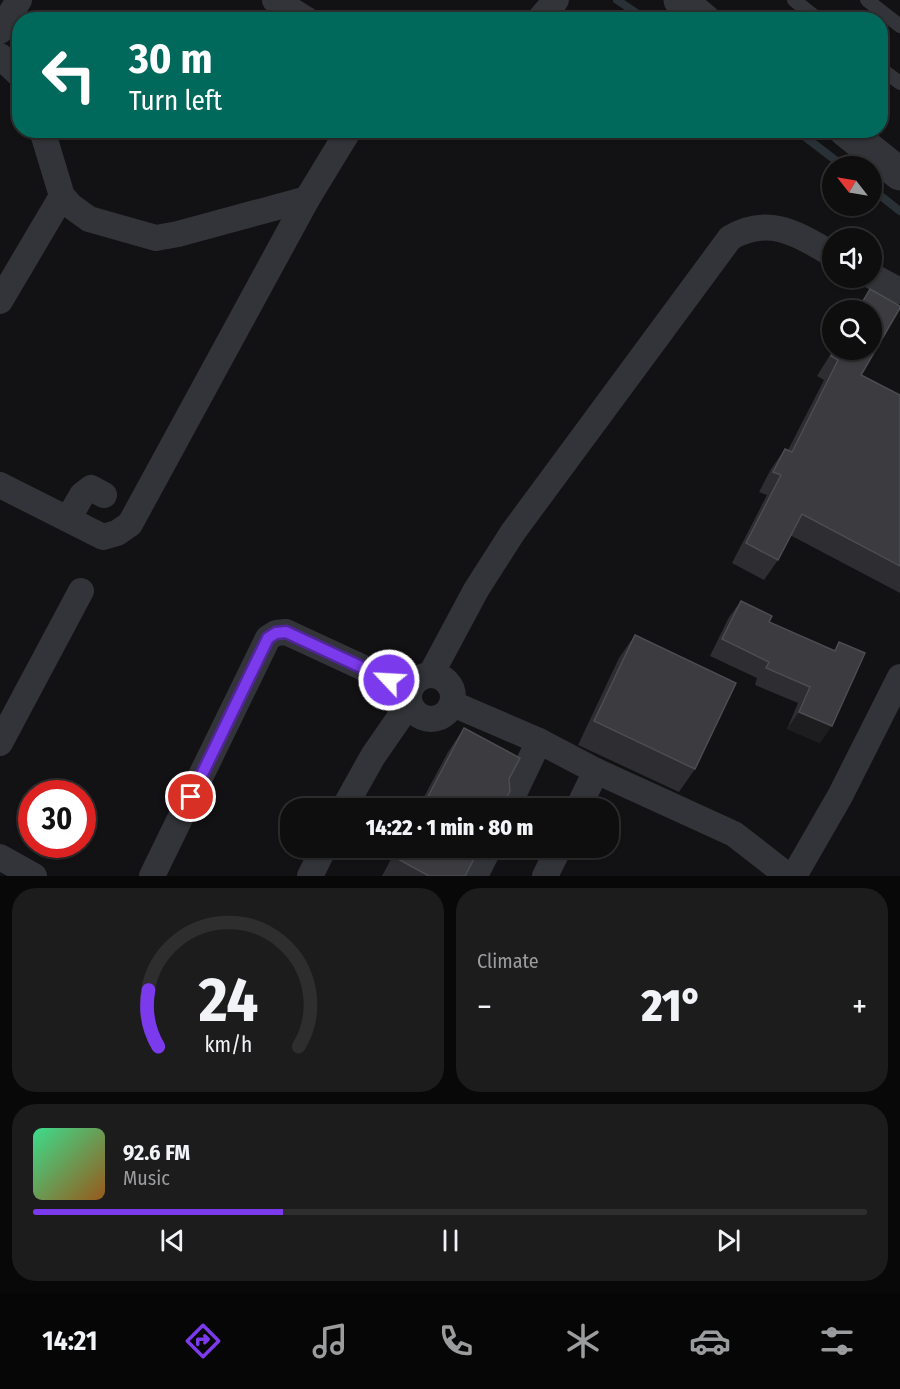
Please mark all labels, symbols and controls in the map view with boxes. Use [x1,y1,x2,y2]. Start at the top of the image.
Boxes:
text: 30 m [129,34,213,84]
icon: left [30,36,108,114]
text: Turn left [129,85,222,117]
north arrow [822,156,882,216]
map controls [822,156,882,360]
button: sound [822,228,882,288]
button: search [822,300,882,360]
position arrow [357,648,421,712]
pin [165,771,216,822]
speed limit sign: 30 [18,780,96,858]
icon: arrive [174,780,207,813]
text: 14:22 · 1 min · 80 m [366,814,533,841]
text: Climate [477,949,539,973]
text: 24 [197,963,258,1038]
text: 21° [641,979,702,1033]
text: − [477,987,492,1027]
text: + [852,987,867,1027]
text: km/h [204,1032,252,1058]
text: 92.6 FM [123,1139,190,1166]
text: Music [123,1166,170,1190]
icon: previous [156,1224,189,1257]
icon: pause [434,1224,467,1257]
icon: next [712,1224,745,1257]
icon: directions [182,1320,224,1362]
icon: music [309,1320,351,1362]
icon: phone [435,1320,477,1362]
icon: climate [562,1320,604,1362]
icon: car [689,1320,731,1362]
icon: filters [816,1320,858,1362]
text: 14:21 [42,1325,97,1357]

